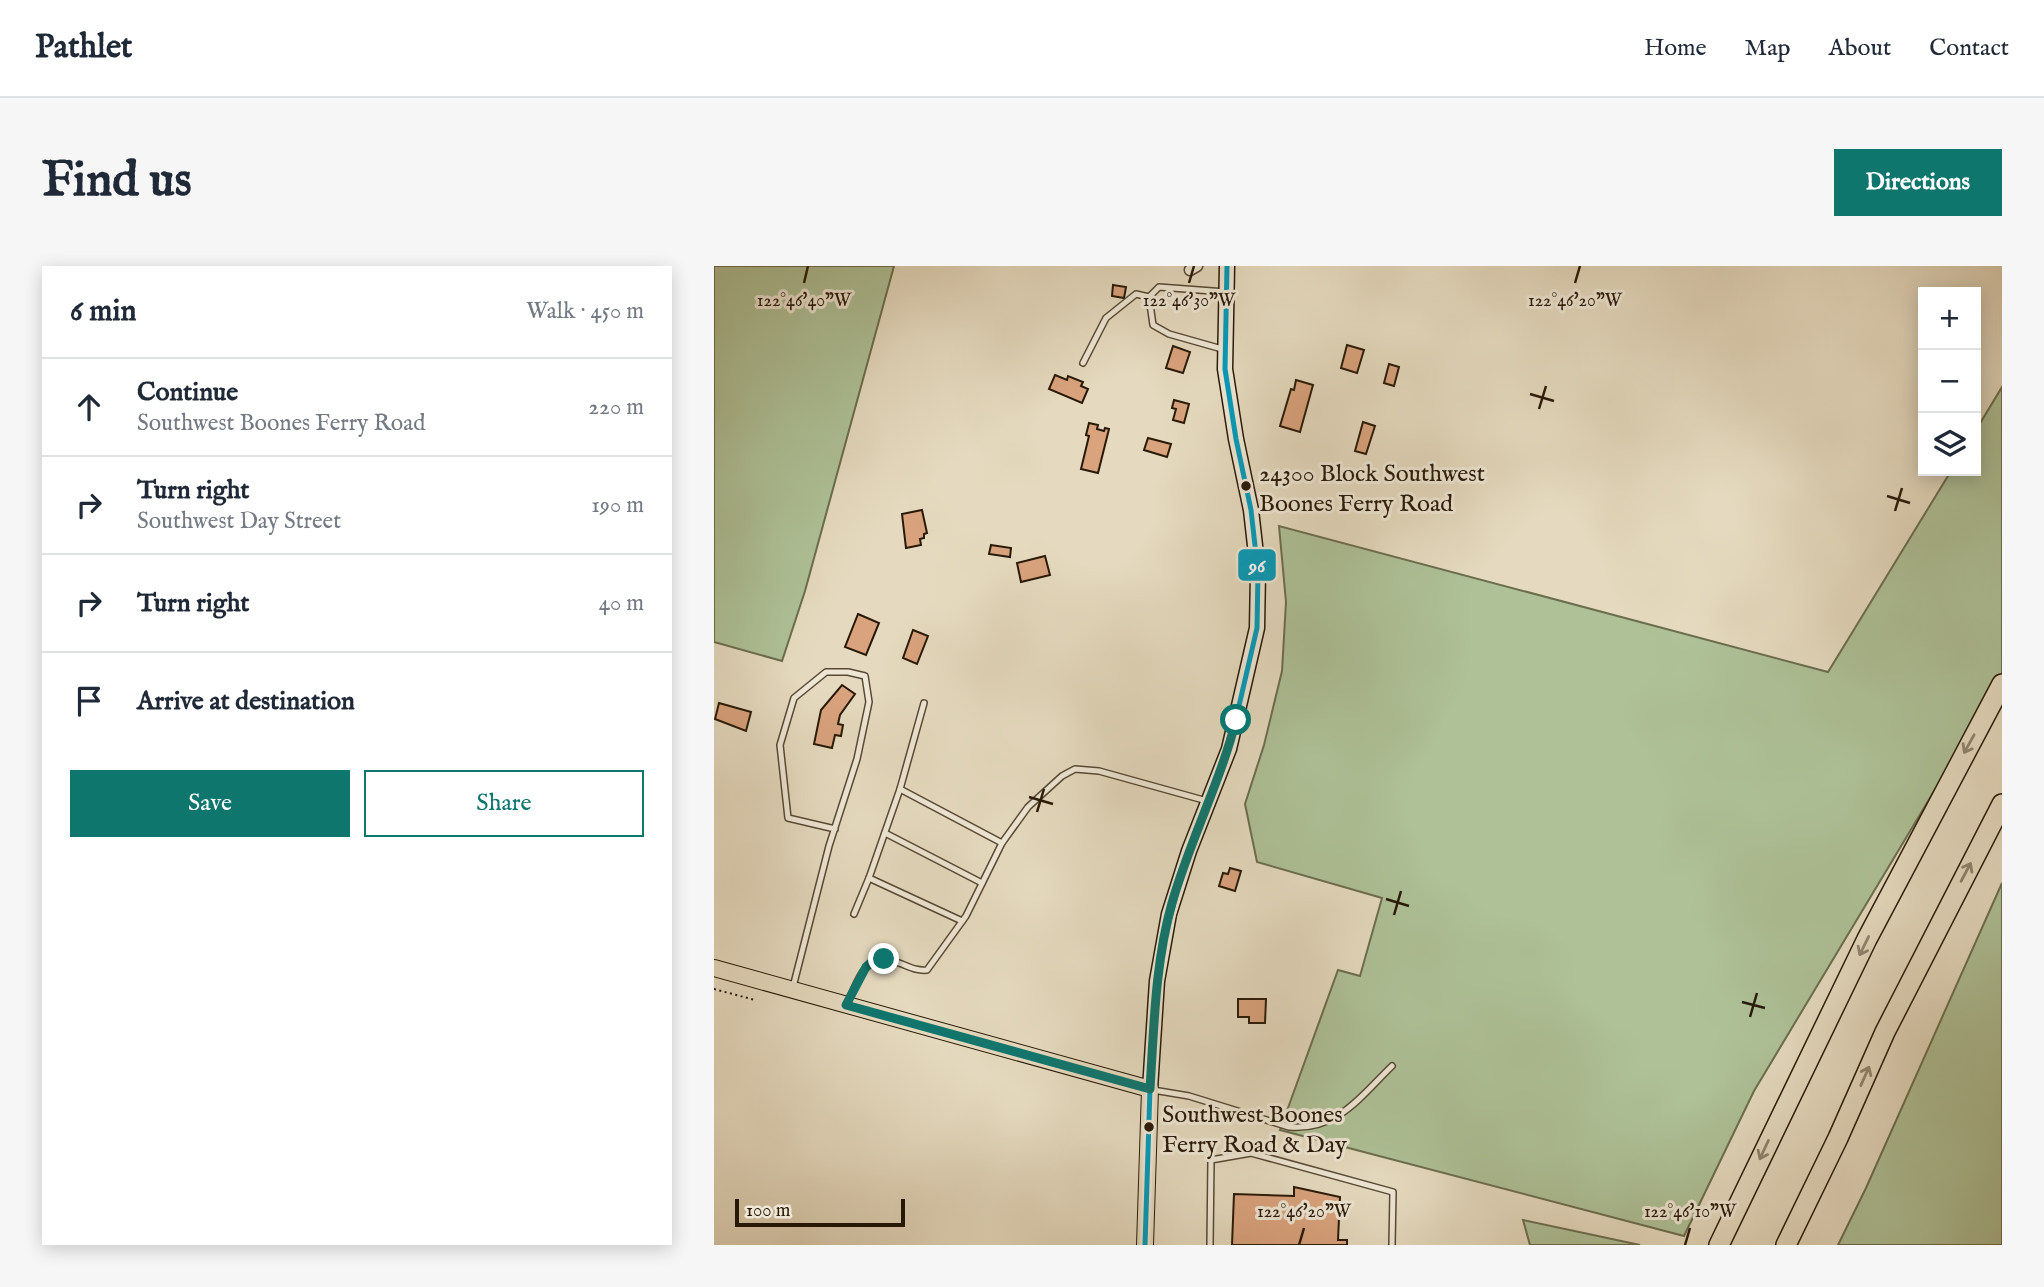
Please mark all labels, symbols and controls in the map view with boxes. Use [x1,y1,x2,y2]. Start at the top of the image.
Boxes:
text: Pathlet [35,27,132,69]
text: Home [1644,33,1707,64]
text: Map [1745,33,1791,64]
text: About [1829,33,1891,64]
text: Contact [1929,33,2009,64]
button: Directions [1834,149,2002,216]
text: Find us [42,151,192,213]
map controls [1918,287,1981,476]
button: + [1918,287,1981,350]
text: 122°46'40"W [757,290,852,313]
text: 122°46'30"W [1143,290,1236,313]
text: 122°46'20"W [1528,290,1623,313]
text: 6 min [70,293,136,331]
text: Walk · 450 m [526,297,644,326]
button: − [1918,350,1981,413]
text: Continue [137,376,238,409]
icon: ahead [70,388,108,426]
text: 220 m [588,393,644,422]
text: Southwest Boones Ferry Road [137,409,425,438]
button: layers [1918,413,1981,476]
place label: 24300 Block Southwest Boones Ferry Road [1259,459,1485,520]
text: Turn right [137,474,250,507]
marker: 24300 Block Southwest Boones Ferry Road [1239,479,1253,493]
icon: right [70,486,108,524]
text: 190 m [591,491,644,520]
text: Southwest Day Street [137,507,341,536]
line badge: 96 [1237,548,1277,582]
text: 96 [1248,555,1266,579]
icon: right [70,584,108,622]
text: Turn right [137,587,250,620]
text: 40 m [599,589,644,618]
icon: arrive [70,682,108,720]
text: Arrive at destination [137,685,355,718]
route start [1220,704,1251,735]
one-way arrow [1962,734,1976,754]
button: Save [70,770,350,837]
button: Share [364,770,644,837]
one-way arrow [1960,862,1974,883]
one-way arrow [1856,935,1870,956]
route end [868,943,899,974]
one-way arrow [1859,1066,1872,1087]
place label: Southwest Boones Ferry Road & Day [1162,1100,1347,1161]
marker: Southwest Boones Ferry Road & Day [1142,1120,1156,1134]
one-way arrow [1757,1139,1770,1160]
scale bar [735,1196,905,1228]
text: 100 m [746,1199,790,1223]
text: 122°46'20"W [1257,1201,1352,1224]
text: 122°46'10"W [1644,1201,1737,1224]

